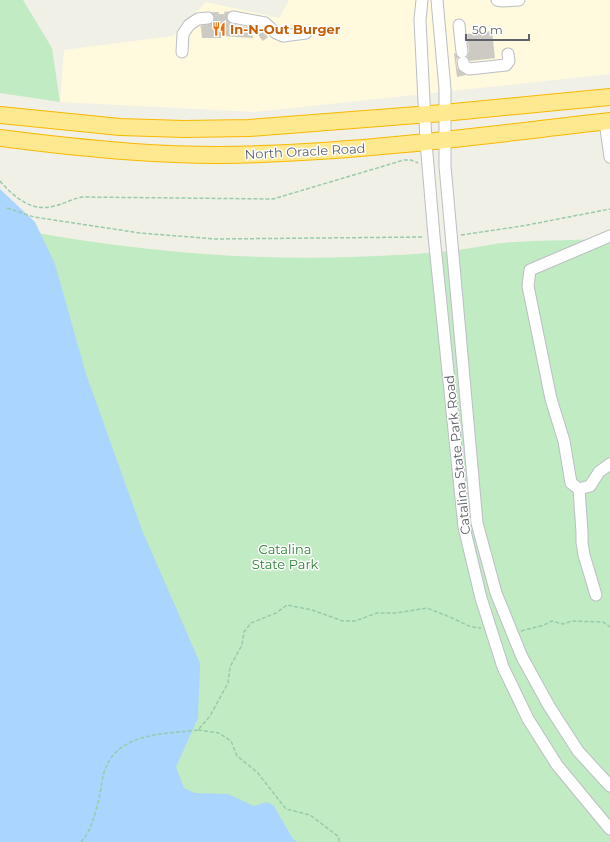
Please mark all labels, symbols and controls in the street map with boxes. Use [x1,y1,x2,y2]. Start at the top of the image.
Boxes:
scale bar [466,16,529,42]
restaurant icon: In-N-Out Burger [211,21,227,37]
place label: In-N-Out Burger [230,21,341,37]
text: 50 m [472,22,503,37]
street label: North Oracle Road [244,140,366,162]
street label: Catalina State Park Road [441,374,473,536]
park label: Catalina State Park [252,541,319,572]

